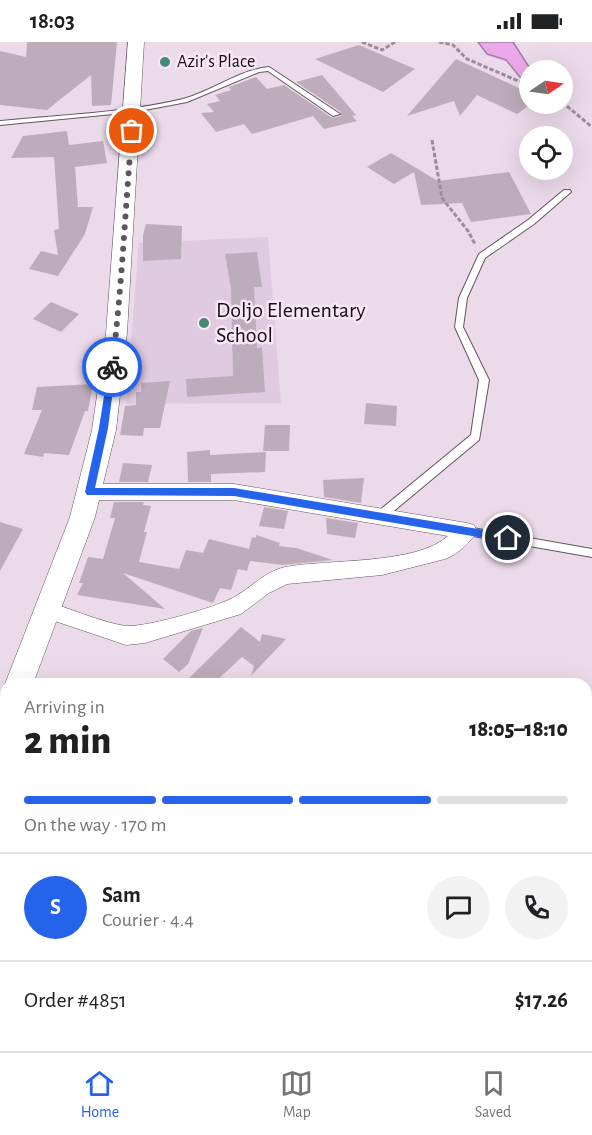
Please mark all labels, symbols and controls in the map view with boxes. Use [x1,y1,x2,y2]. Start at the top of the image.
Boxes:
text: 18:03 [30,10,75,32]
place label: Azir's Place [177,53,255,71]
marker: Azir's Place [158,55,172,69]
north arrow [519,60,573,114]
map controls [519,60,573,180]
pin [106,105,157,156]
icon: bag [115,114,148,147]
button: locate [519,126,573,180]
place label: Doljo Elementary School [216,299,366,346]
marker: Doljo Elementary School [197,316,211,330]
courier [82,337,142,397]
icon: bike [96,351,129,384]
pin [482,512,533,563]
icon: home [491,521,524,554]
text: Arriving in [24,697,105,717]
text: 18:05–18:10 [469,718,568,740]
text: 2 min [24,722,111,761]
text: On the way · 170 m [24,815,167,835]
button: chat [427,876,490,939]
button: phone [505,876,568,939]
text: Sam [102,884,141,906]
text: S [50,896,61,918]
text: Courier · 4.4 [102,910,194,930]
text: Order #4851 [24,989,126,1011]
text: $17.26 [515,989,568,1011]
tab: Home [81,1067,119,1122]
tab: Map [280,1067,313,1122]
tab: Saved [475,1067,511,1122]

